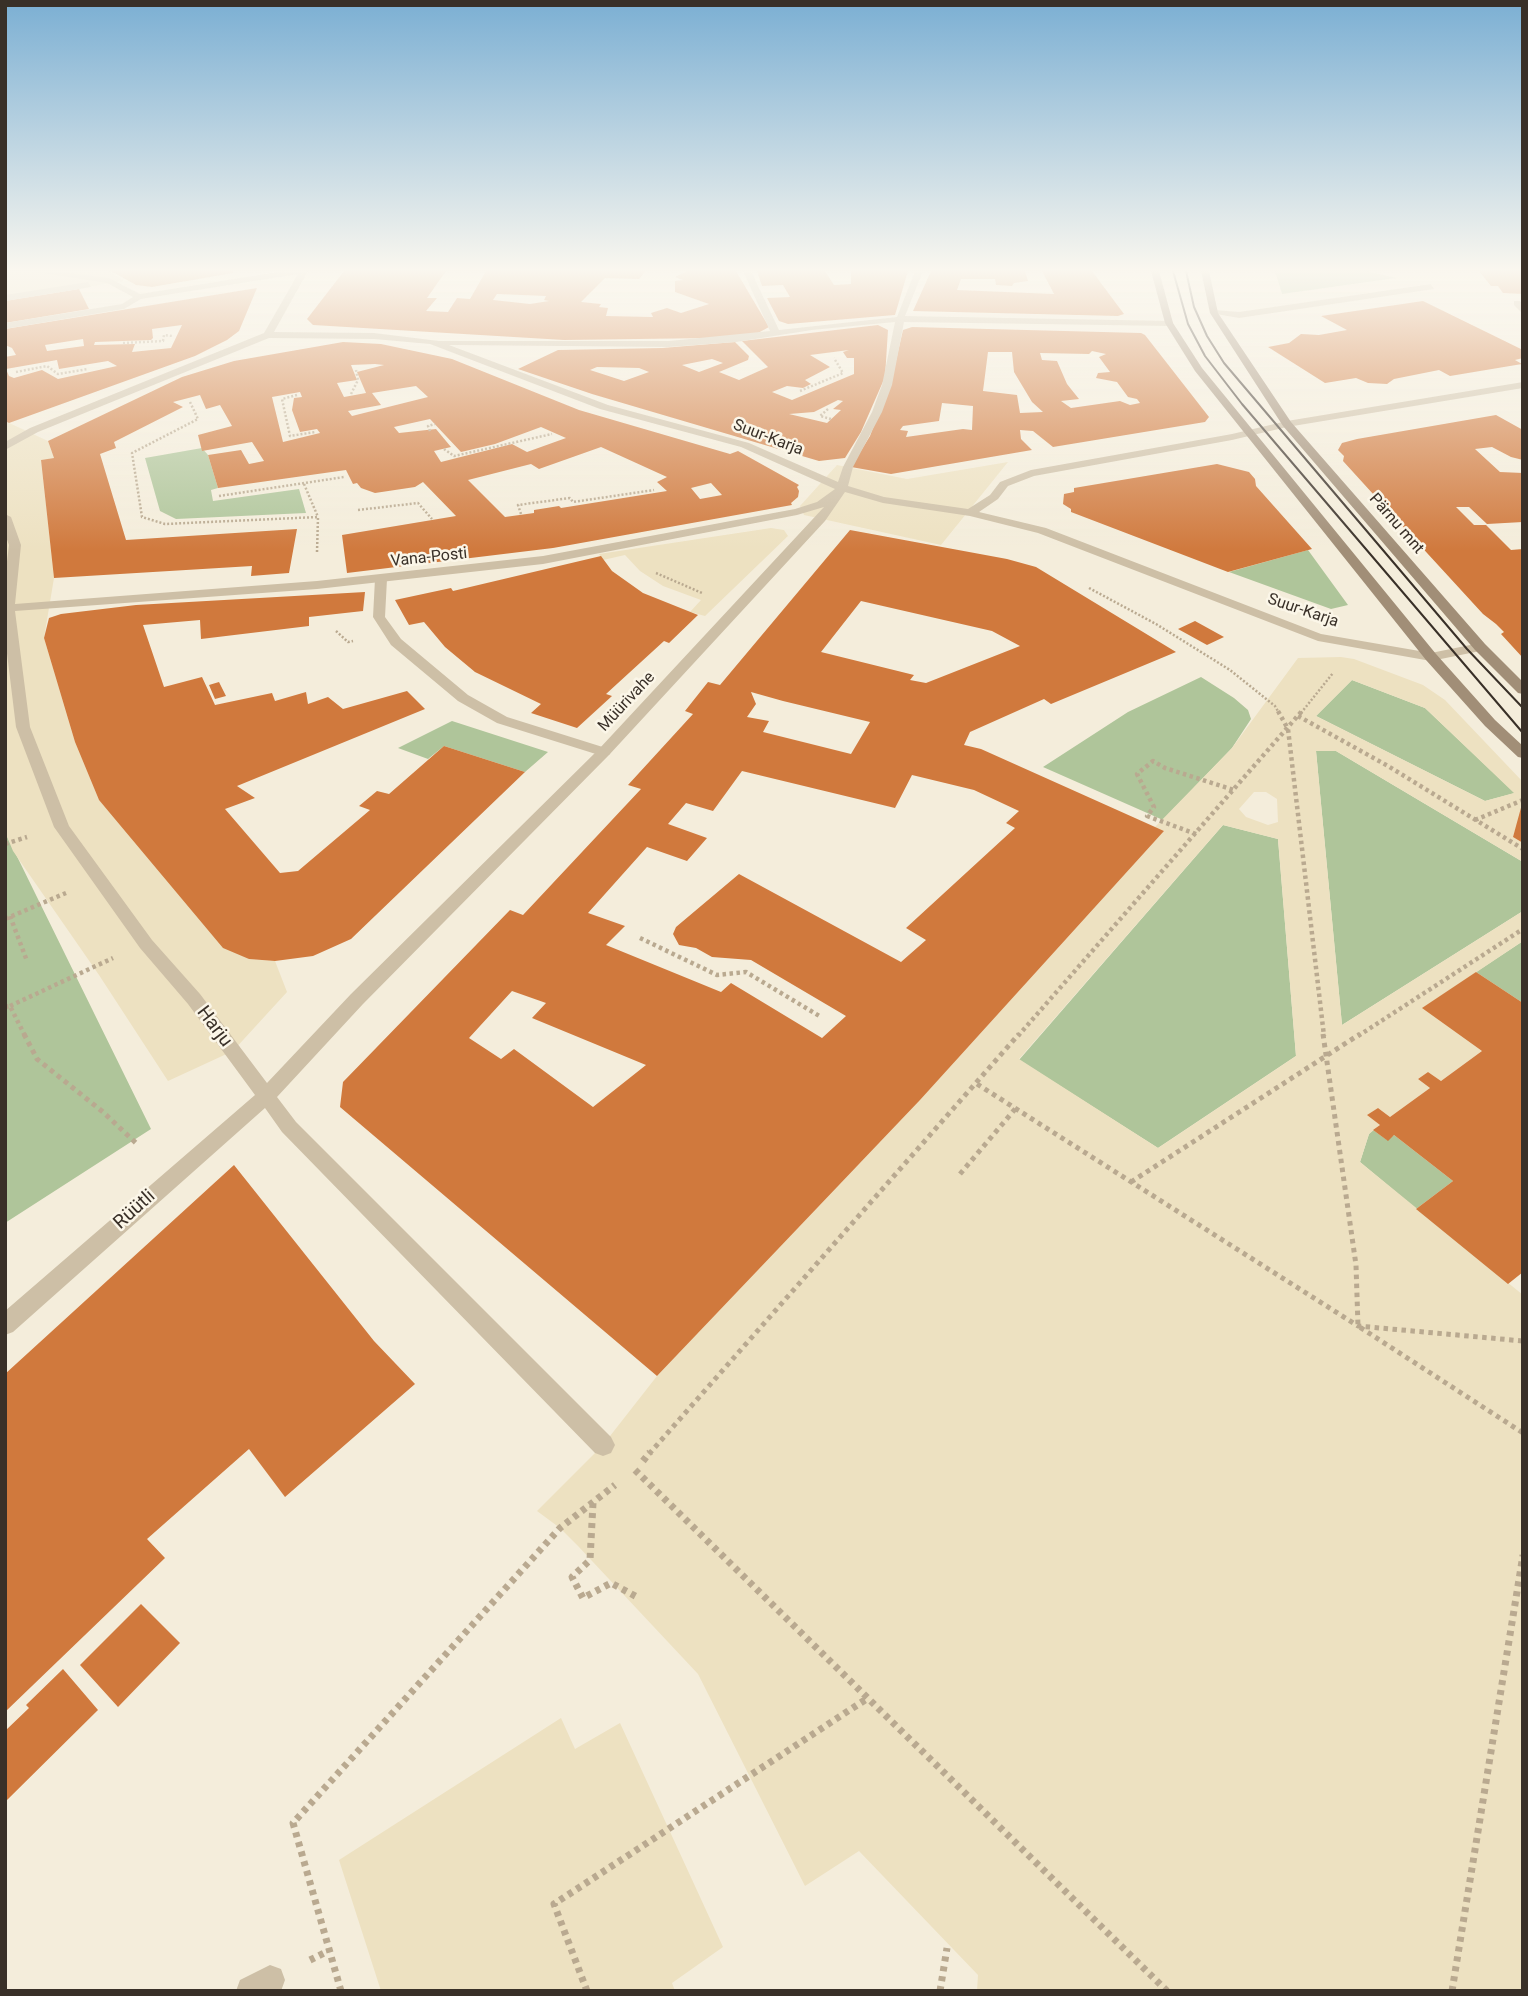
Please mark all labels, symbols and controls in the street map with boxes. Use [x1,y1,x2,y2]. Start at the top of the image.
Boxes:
street label: Suur-Karja [730,416,806,460]
street label: Pärnu mnt [1365,490,1427,558]
street label: Vana-Posti [390,544,468,572]
street label: Suur-Karja [1265,590,1341,632]
street label: Müürivahe [595,668,659,736]
street label: Harju [191,1002,237,1052]
street label: Rüütli [109,1185,161,1235]

